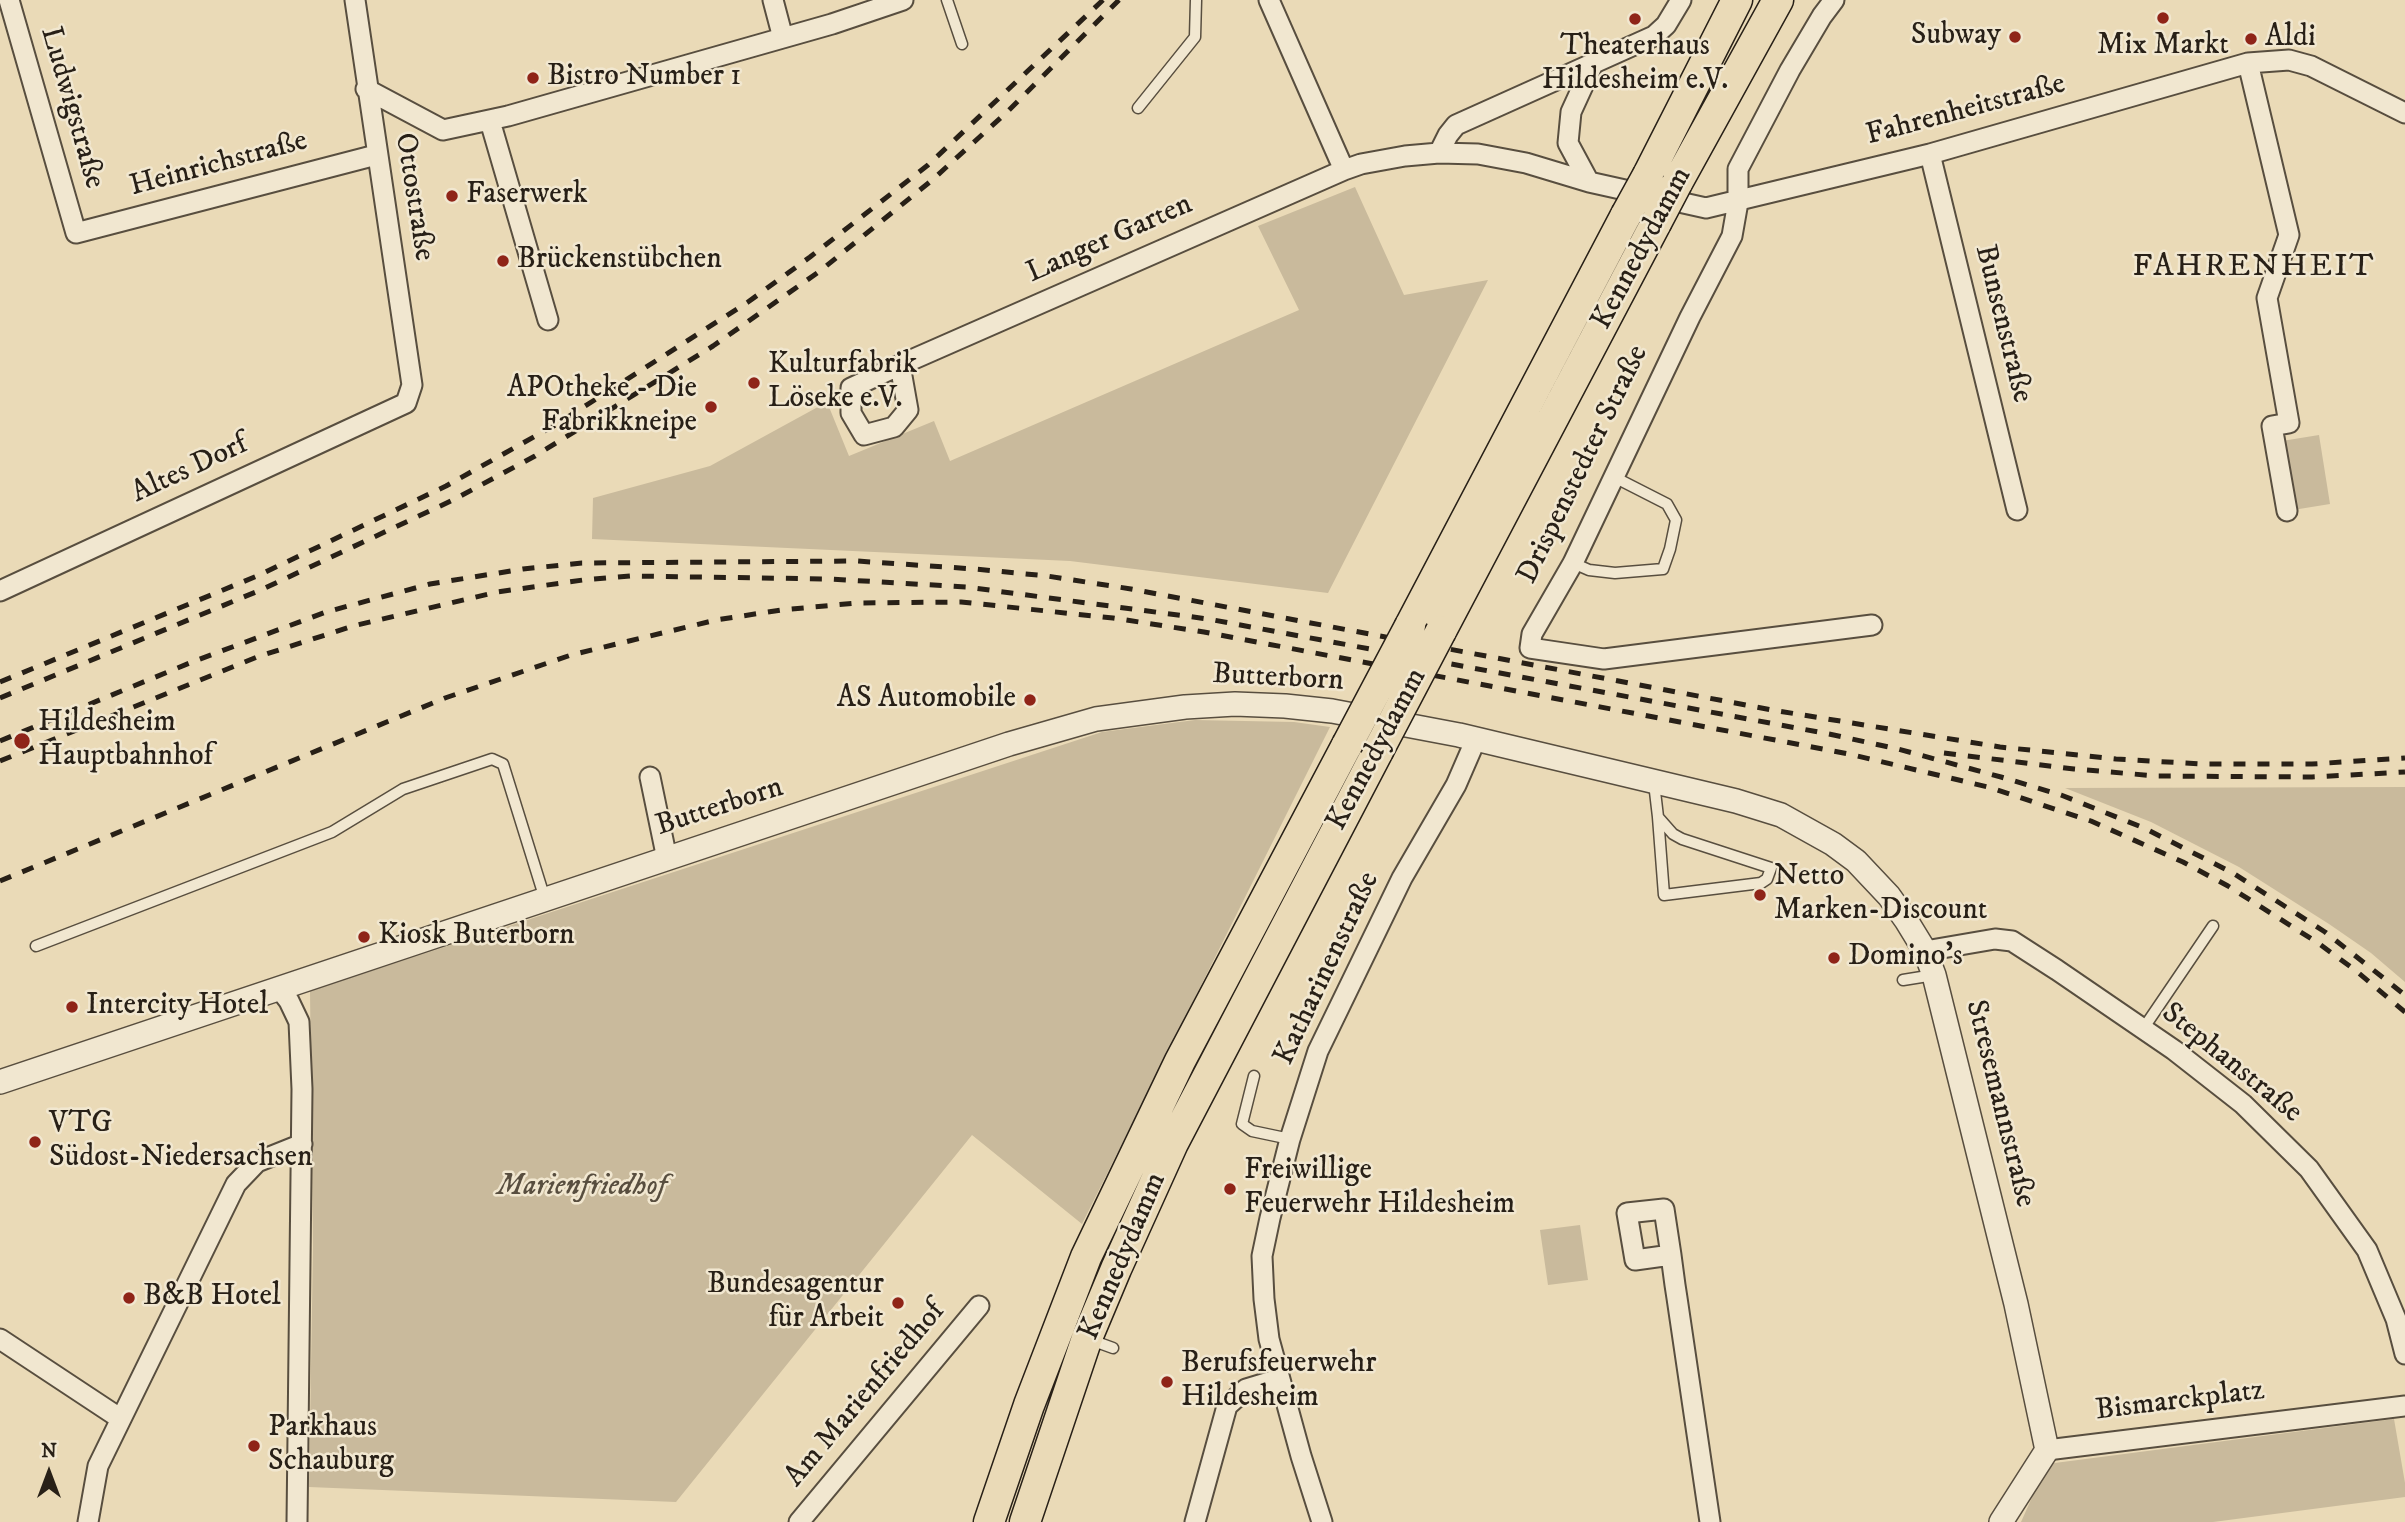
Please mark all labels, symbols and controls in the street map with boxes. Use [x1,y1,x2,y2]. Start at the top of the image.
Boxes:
marker: Mix Markt [2155,10,2171,26]
marker: Theaterhaus Hildesheim e.V. [1627,11,1643,27]
place label: Subway [1911,19,2001,55]
place label: Aldi [2265,21,2316,57]
street label: Ludwigstraße [31,23,111,193]
marker: Subway [2007,29,2023,45]
place label: Mix Markt [2097,29,2229,65]
place label: Theaterhaus Hildesheim e.V. [1542,30,1728,100]
marker: Aldi [2243,31,2259,47]
place label: Bistro Number 1 [547,60,741,96]
street label: Fahrenheitstraße [1863,67,2069,155]
marker: Bistro Number 1 [525,70,541,86]
street label: Heinrichstraße [126,124,312,206]
street label: Ottostraße [385,130,441,264]
street label: Kennedydamm [1585,162,1701,336]
place label: Faserwerk [466,178,588,214]
marker: Faserwerk [444,188,460,204]
street label: Langer Garten [1022,188,1198,292]
street label: Bunsenstraße [1965,241,2039,407]
place label: Brückenstübchen [517,243,722,279]
district label: FAHRENHEIT [2134,249,2374,287]
marker: Brückenstübchen [495,253,511,269]
street label: Drispenstedter Straße [1511,340,1657,590]
place label: Kulturfabrik Löseke e.V. [768,348,917,418]
place label: APOtheke - Die Fabrikkneipe [507,372,697,442]
marker: Kulturfabrik Löseke e.V. [746,375,762,391]
marker: APOtheke - Die Fabrikkneipe [703,399,719,415]
street label: Altes Dorf [126,427,254,513]
street label: Butterborn [1211,658,1345,700]
street label: Kennedydamm [1320,663,1436,837]
place label: AS Automobile [837,682,1016,718]
marker: AS Automobile [1022,692,1038,708]
place label: Hildesheim Hauptbahnhof [38,706,213,776]
marker: Hildesheim Hauptbahnhof [12,731,32,751]
street label: Butterborn [652,771,788,845]
place label: Netto Marken-Discount [1774,860,1987,930]
street label: Katharinenstraße [1268,867,1388,1071]
marker: Netto Marken-Discount [1752,887,1768,903]
place label: Kiosk Buterborn [378,919,575,955]
marker: Kiosk Buterborn [356,929,372,945]
place label: Domino's [1848,940,1963,976]
marker: Domino's [1826,950,1842,966]
place label: Intercity Hotel [86,989,268,1025]
street label: Stephanstraße [2153,996,2309,1132]
street label: Stresemannstraße [1956,997,2042,1211]
marker: Intercity Hotel [64,999,80,1015]
place label: VTG Südost-Niedersachsen [49,1107,313,1178]
marker: VTG Südost-Niedersachsen [27,1134,43,1150]
place label: Freiwillige Feuerwehr Hildesheim [1244,1154,1515,1224]
street label: Kennedydamm [1073,1168,1175,1346]
park label: Marienfriedhof [497,1170,667,1206]
marker: Freiwillige Feuerwehr Hildesheim [1222,1181,1238,1197]
place label: Bundesagentur für Arbeit [707,1268,884,1338]
place label: B&B Hotel [143,1280,281,1316]
marker: B&B Hotel [121,1290,137,1306]
street label: Am Marienfriedhof [778,1295,954,1495]
marker: Bundesagentur für Arbeit [890,1295,906,1311]
place label: Berufsfeuerwehr Hildesheim [1181,1347,1376,1418]
marker: Berufsfeuerwehr Hildesheim [1159,1374,1175,1390]
street label: Bismarckplatz [2094,1374,2266,1430]
place label: Parkhaus Schauburg [268,1411,394,1482]
north arrow [14,1438,84,1508]
marker: Parkhaus Schauburg [246,1438,262,1454]
text: N [41,1440,57,1463]

